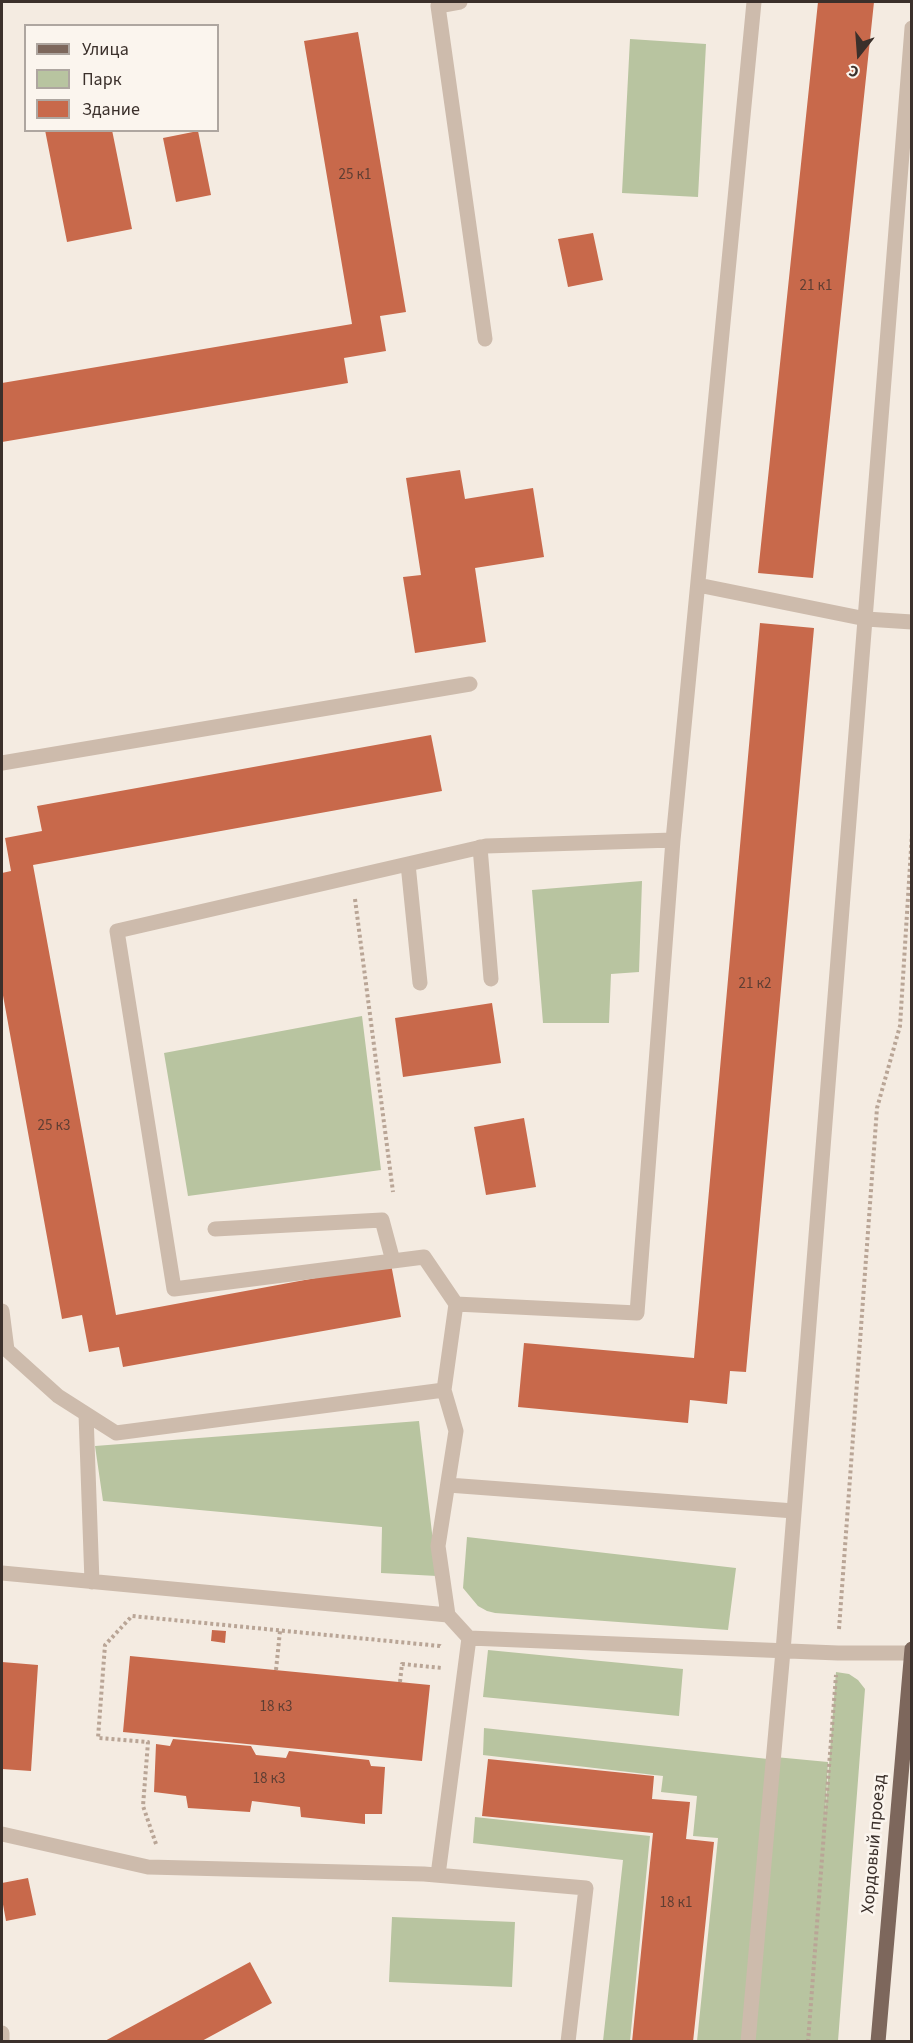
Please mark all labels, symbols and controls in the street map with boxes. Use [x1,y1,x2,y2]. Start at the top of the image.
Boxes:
legend [24,24,219,132]
north arrow [829,24,889,84]
text: Улица [82,37,129,62]
text: С [846,59,861,83]
text: Парк [82,67,122,92]
text: Здание [82,97,140,122]
house number: 25 к1 [339,167,371,185]
house number: 21 к1 [800,278,832,296]
house number: 21 к2 [739,976,771,994]
house number: 25 к3 [38,1118,70,1136]
house number: 18 к3 [260,1699,292,1717]
house number: 18 к3 [253,1771,285,1789]
street label: Хордовый проезд [858,1773,892,1915]
house number: 18 к1 [660,1895,692,1913]

